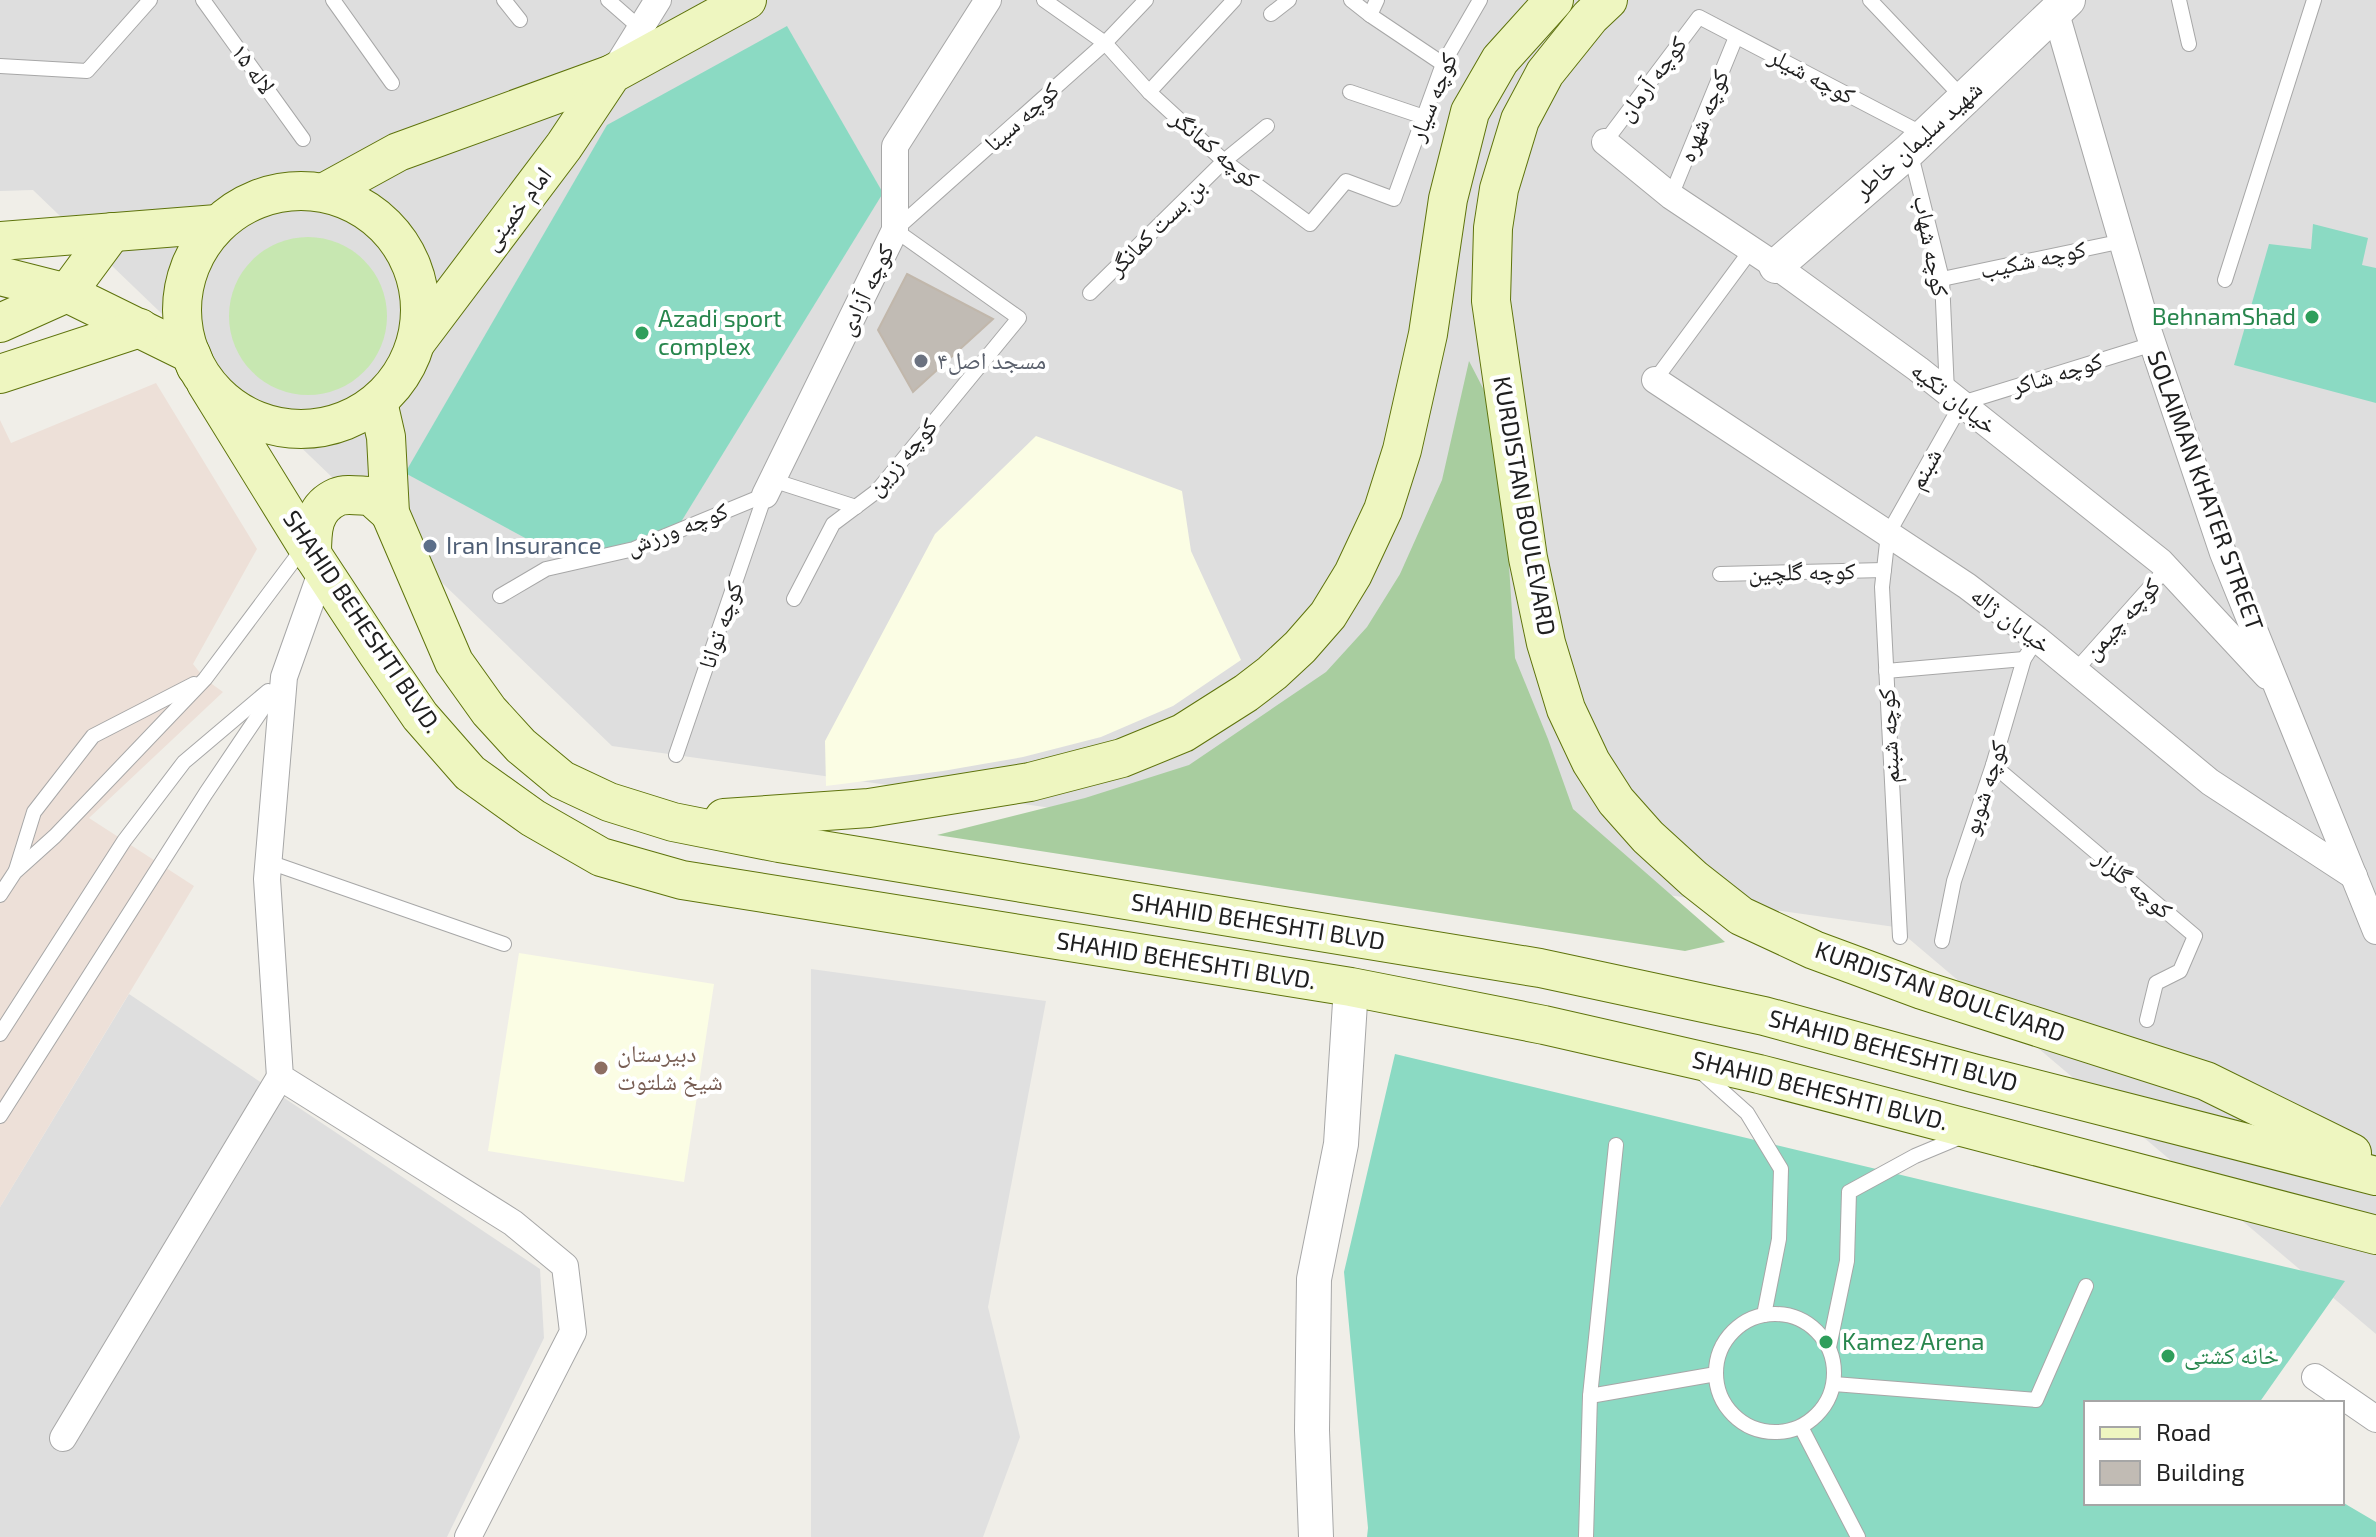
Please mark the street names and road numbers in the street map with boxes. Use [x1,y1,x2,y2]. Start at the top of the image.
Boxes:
street label: کوچه آرمان [1610,30,1693,127]
street label: لاله ۱۵ [226,37,282,99]
street label: کوچه شیلر [1764,40,1860,110]
street label: کوچه سیار [1400,48,1463,146]
street label: کوچه شهره [1671,65,1735,166]
street label: شهید سلیمان خاطر [1846,74,1988,206]
street label: کوچه سینا [978,75,1065,157]
street label: کوچه کمانگر [1165,102,1266,194]
street label: امام خمینی [475,161,559,257]
street label: بن بست کمانگر [1100,171,1212,282]
street label: کوچه شهاب [1908,193,1956,299]
street label: کوچه شکیب [1977,233,2089,285]
street label: کوچه آزادی [830,239,900,340]
street label: کوچه شاکر [2006,345,2106,401]
street label: SOLAIMAN KHATER STREET [2142,347,2271,634]
street label: خیابان تکیه [1906,354,2004,440]
street label: KURDISTAN BOULEVARD [1488,374,1563,638]
street label: کوچه زرین [859,411,943,501]
street label: شبنم [1901,443,1949,495]
street label: کوچه ورزش [621,495,732,561]
street label: SHAHID BEHESHTI BLVD. [278,504,449,738]
street label: کوچه گلچین [1748,555,1856,587]
street label: کوچه چیمن [2076,571,2166,666]
street label: کوچه توانا [691,577,749,672]
street label: خیابان ژاله [1965,579,2058,659]
street label: کوچه شبنم [1871,688,1907,784]
street label: کوچه شوبو [1955,737,2013,839]
street label: کوچه گلزار [2088,841,2179,924]
street label: SHAHID BEHESHTI BLVD [1129,886,1387,955]
street label: SHAHID BEHESHTI BLVD. [1054,925,1318,994]
street label: KURDISTAN BOULEVARD [1812,934,2069,1047]
street label: SHAHID BEHESHTI BLVD [1766,1002,2021,1097]
street label: SHAHID BEHESHTI BLVD. [1690,1044,1951,1135]

